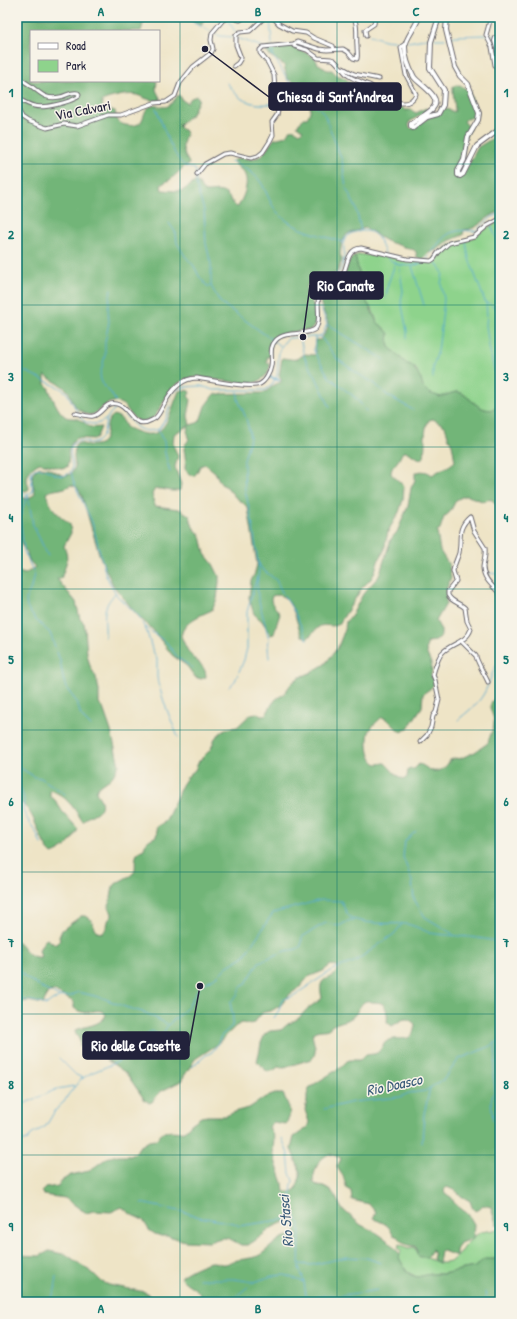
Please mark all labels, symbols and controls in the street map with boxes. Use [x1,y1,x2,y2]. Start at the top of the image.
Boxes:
text: A [98,2,105,20]
text: B [255,2,262,20]
text: C [412,2,420,20]
legend [30,30,160,82]
text: Road [66,37,86,54]
text: Park [66,57,86,74]
text: 1 [9,83,14,101]
callout: Chiesa di Sant'Andrea [269,83,401,110]
text: 1 [504,83,509,101]
text: Chiesa di Sant'Andrea [277,86,393,107]
street label: Via Calvari [53,95,112,124]
text: 2 [8,225,15,243]
text: 2 [503,225,510,243]
callout: Rio Canate [310,272,383,299]
text: Rio Canate [317,275,375,296]
text: 3 [8,367,14,385]
text: 3 [503,367,509,385]
text: 4 [9,508,14,526]
text: 4 [504,508,509,526]
text: 5 [8,650,14,668]
text: 5 [503,650,509,668]
text: 6 [8,792,14,810]
text: 6 [503,792,509,810]
text: 7 [7,933,15,951]
text: 7 [502,933,510,951]
callout: Rio delle Casette [83,1032,189,1059]
text: Rio delle Casette [91,1035,181,1056]
water label: Rio Doasco [364,1068,425,1101]
text: 8 [8,1075,14,1093]
text: 8 [503,1075,509,1093]
water label: Rio Stasci [273,1192,298,1248]
text: 9 [9,1217,14,1235]
text: 9 [504,1217,509,1235]
text: A [98,1299,105,1317]
text: B [255,1299,262,1317]
text: C [412,1299,420,1317]

